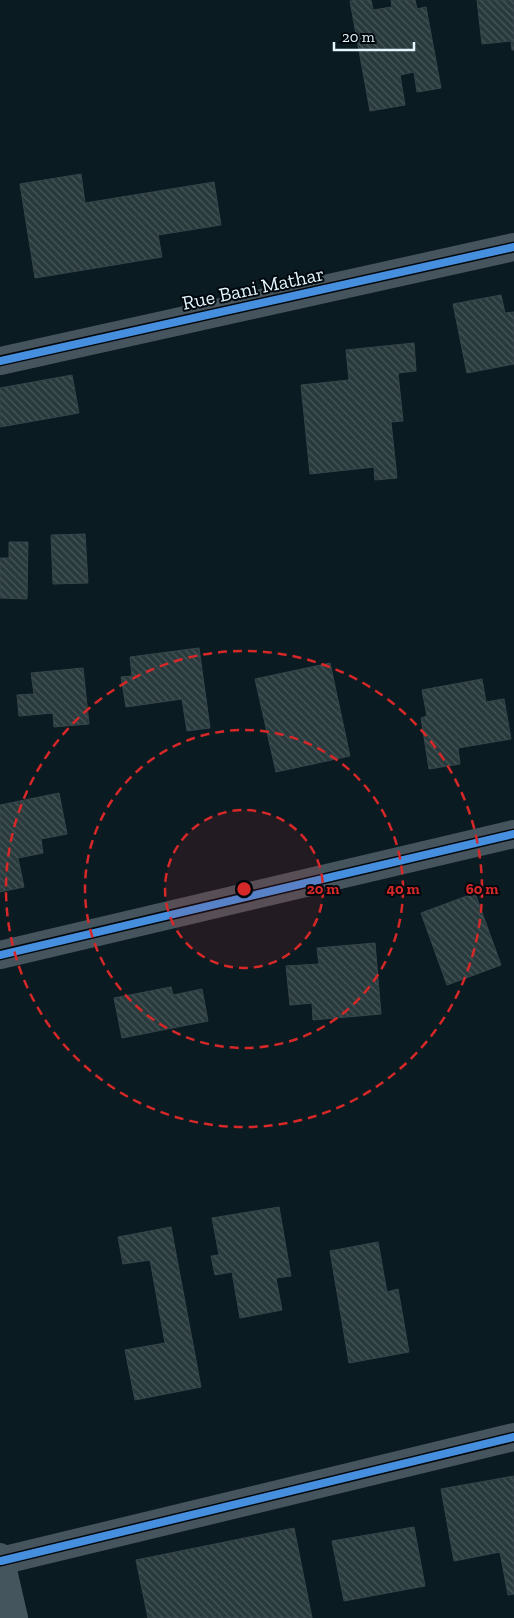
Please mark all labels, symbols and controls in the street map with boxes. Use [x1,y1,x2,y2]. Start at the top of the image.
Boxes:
scale bar [334,20,414,52]
text: 20 m [342,28,375,46]
street label: Rue Bani Mathar [180,261,326,315]
centre of rings [235,880,253,898]
text: 20 m [307,880,339,898]
text: 40 m [386,880,420,898]
text: 60 m [466,880,498,898]

